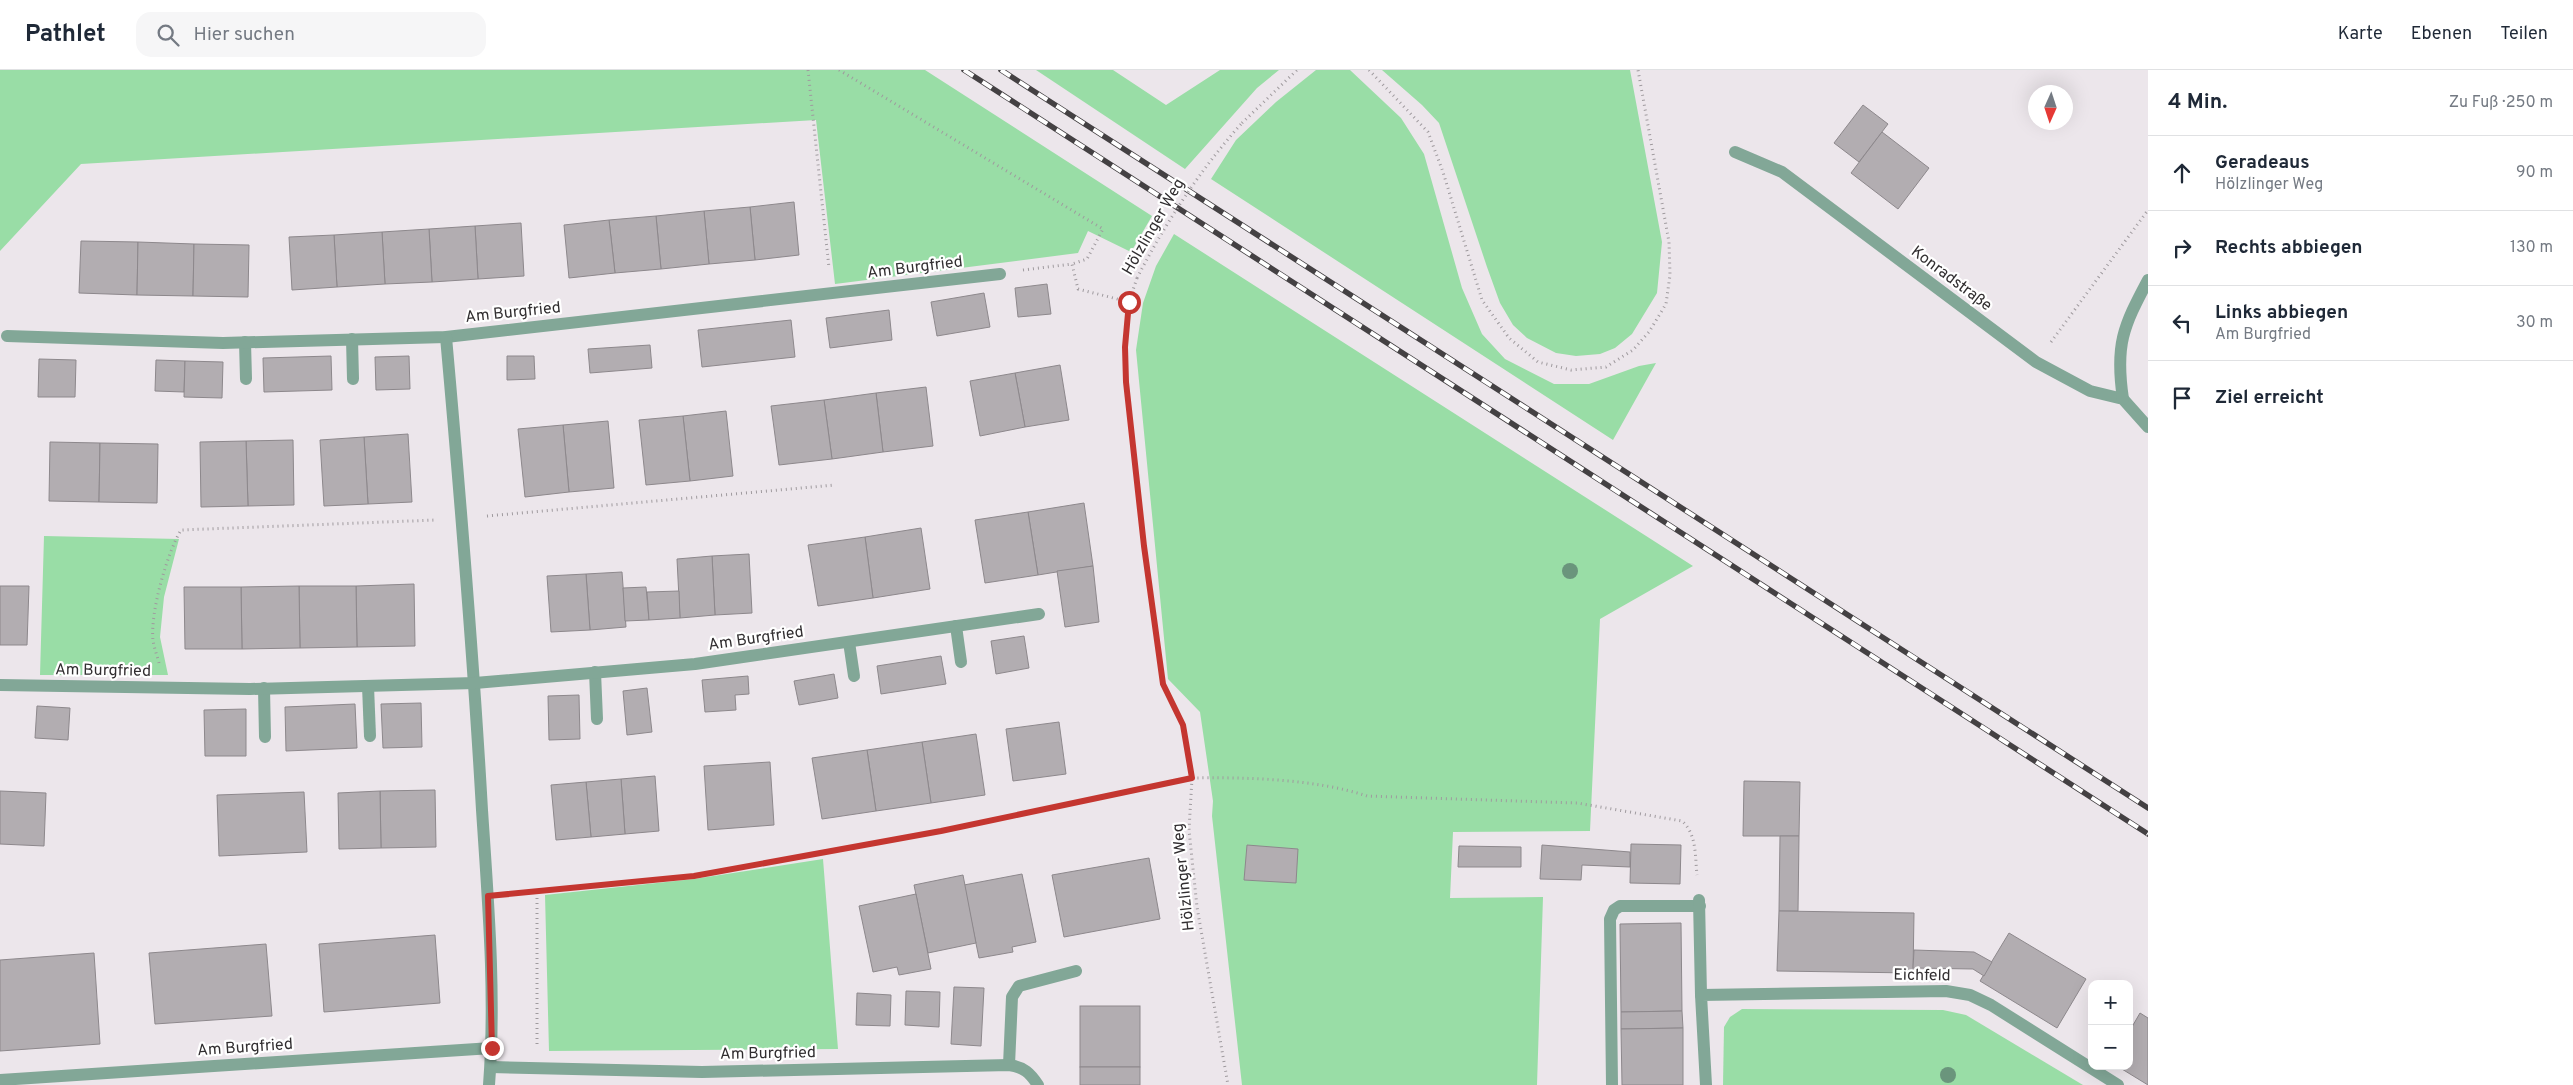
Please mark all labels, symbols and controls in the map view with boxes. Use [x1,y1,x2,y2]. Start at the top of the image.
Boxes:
search box [136,12,486,57]
text: Pathlet [25,20,106,50]
icon: search [154,21,182,49]
text: Hier suchen [194,23,295,47]
text: Karte [2338,23,2383,46]
text: Ebenen [2411,23,2472,46]
text: Teilen [2500,23,2548,46]
north arrow [2028,85,2073,130]
text: 4 Min. [2168,89,2227,116]
text: Zu Fuß · 250 m [2449,93,2553,113]
text: Geradeaus [2215,151,2310,175]
icon: ahead [2168,159,2196,187]
text: 90 m [2516,163,2553,183]
street label: Hölzlinger Weg [1118,175,1190,279]
text: Hölzlinger Weg [2215,175,2323,195]
icon: right [2168,234,2196,262]
text: Rechts abbiegen [2215,236,2363,260]
text: 130 m [2510,238,2553,258]
street label: Konradstraße [1907,242,1995,316]
street label: Am Burgfried [866,252,964,284]
route start [1118,291,1141,314]
street label: Am Burgfried [464,298,562,328]
text: Links abbiegen [2215,301,2348,325]
icon: left [2168,309,2196,337]
text: 30 m [2516,313,2553,333]
text: Am Burgfried [2215,325,2311,345]
icon: arrive [2168,384,2196,412]
text: Ziel erreicht [2215,386,2324,410]
street label: Am Burgfried [707,622,805,656]
street label: Am Burgfried [55,660,151,682]
street label: Hölzlinger Weg [1168,822,1200,932]
street label: Eichfeld [1893,966,1951,986]
map controls [2088,980,2133,1070]
button: + [2088,980,2133,1025]
button: − [2088,1025,2133,1070]
street label: Am Burgfried [196,1035,294,1061]
route end [481,1037,504,1060]
street label: Am Burgfried [720,1043,816,1065]

